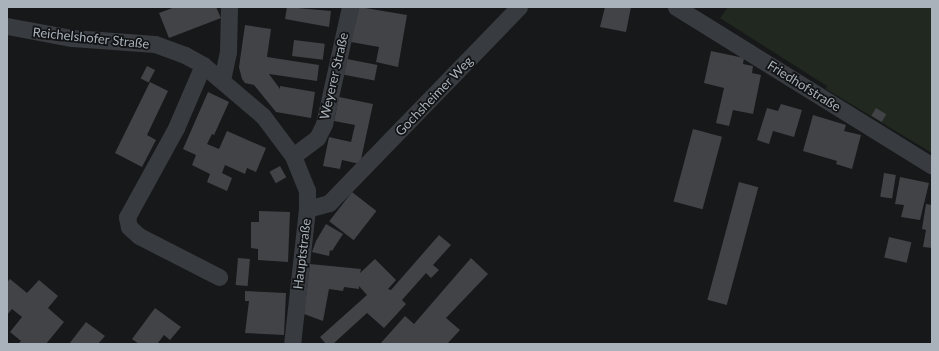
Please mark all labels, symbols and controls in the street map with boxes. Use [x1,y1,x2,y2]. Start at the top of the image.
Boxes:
street label: Reichelshofer Straße [32,24,150,52]
street label: Weyerer Straße [316,31,352,121]
street label: Gochsheimer Weg [392,53,476,139]
street label: Friedhofstraße [764,57,844,115]
street label: Hauptstraße [290,218,314,290]

